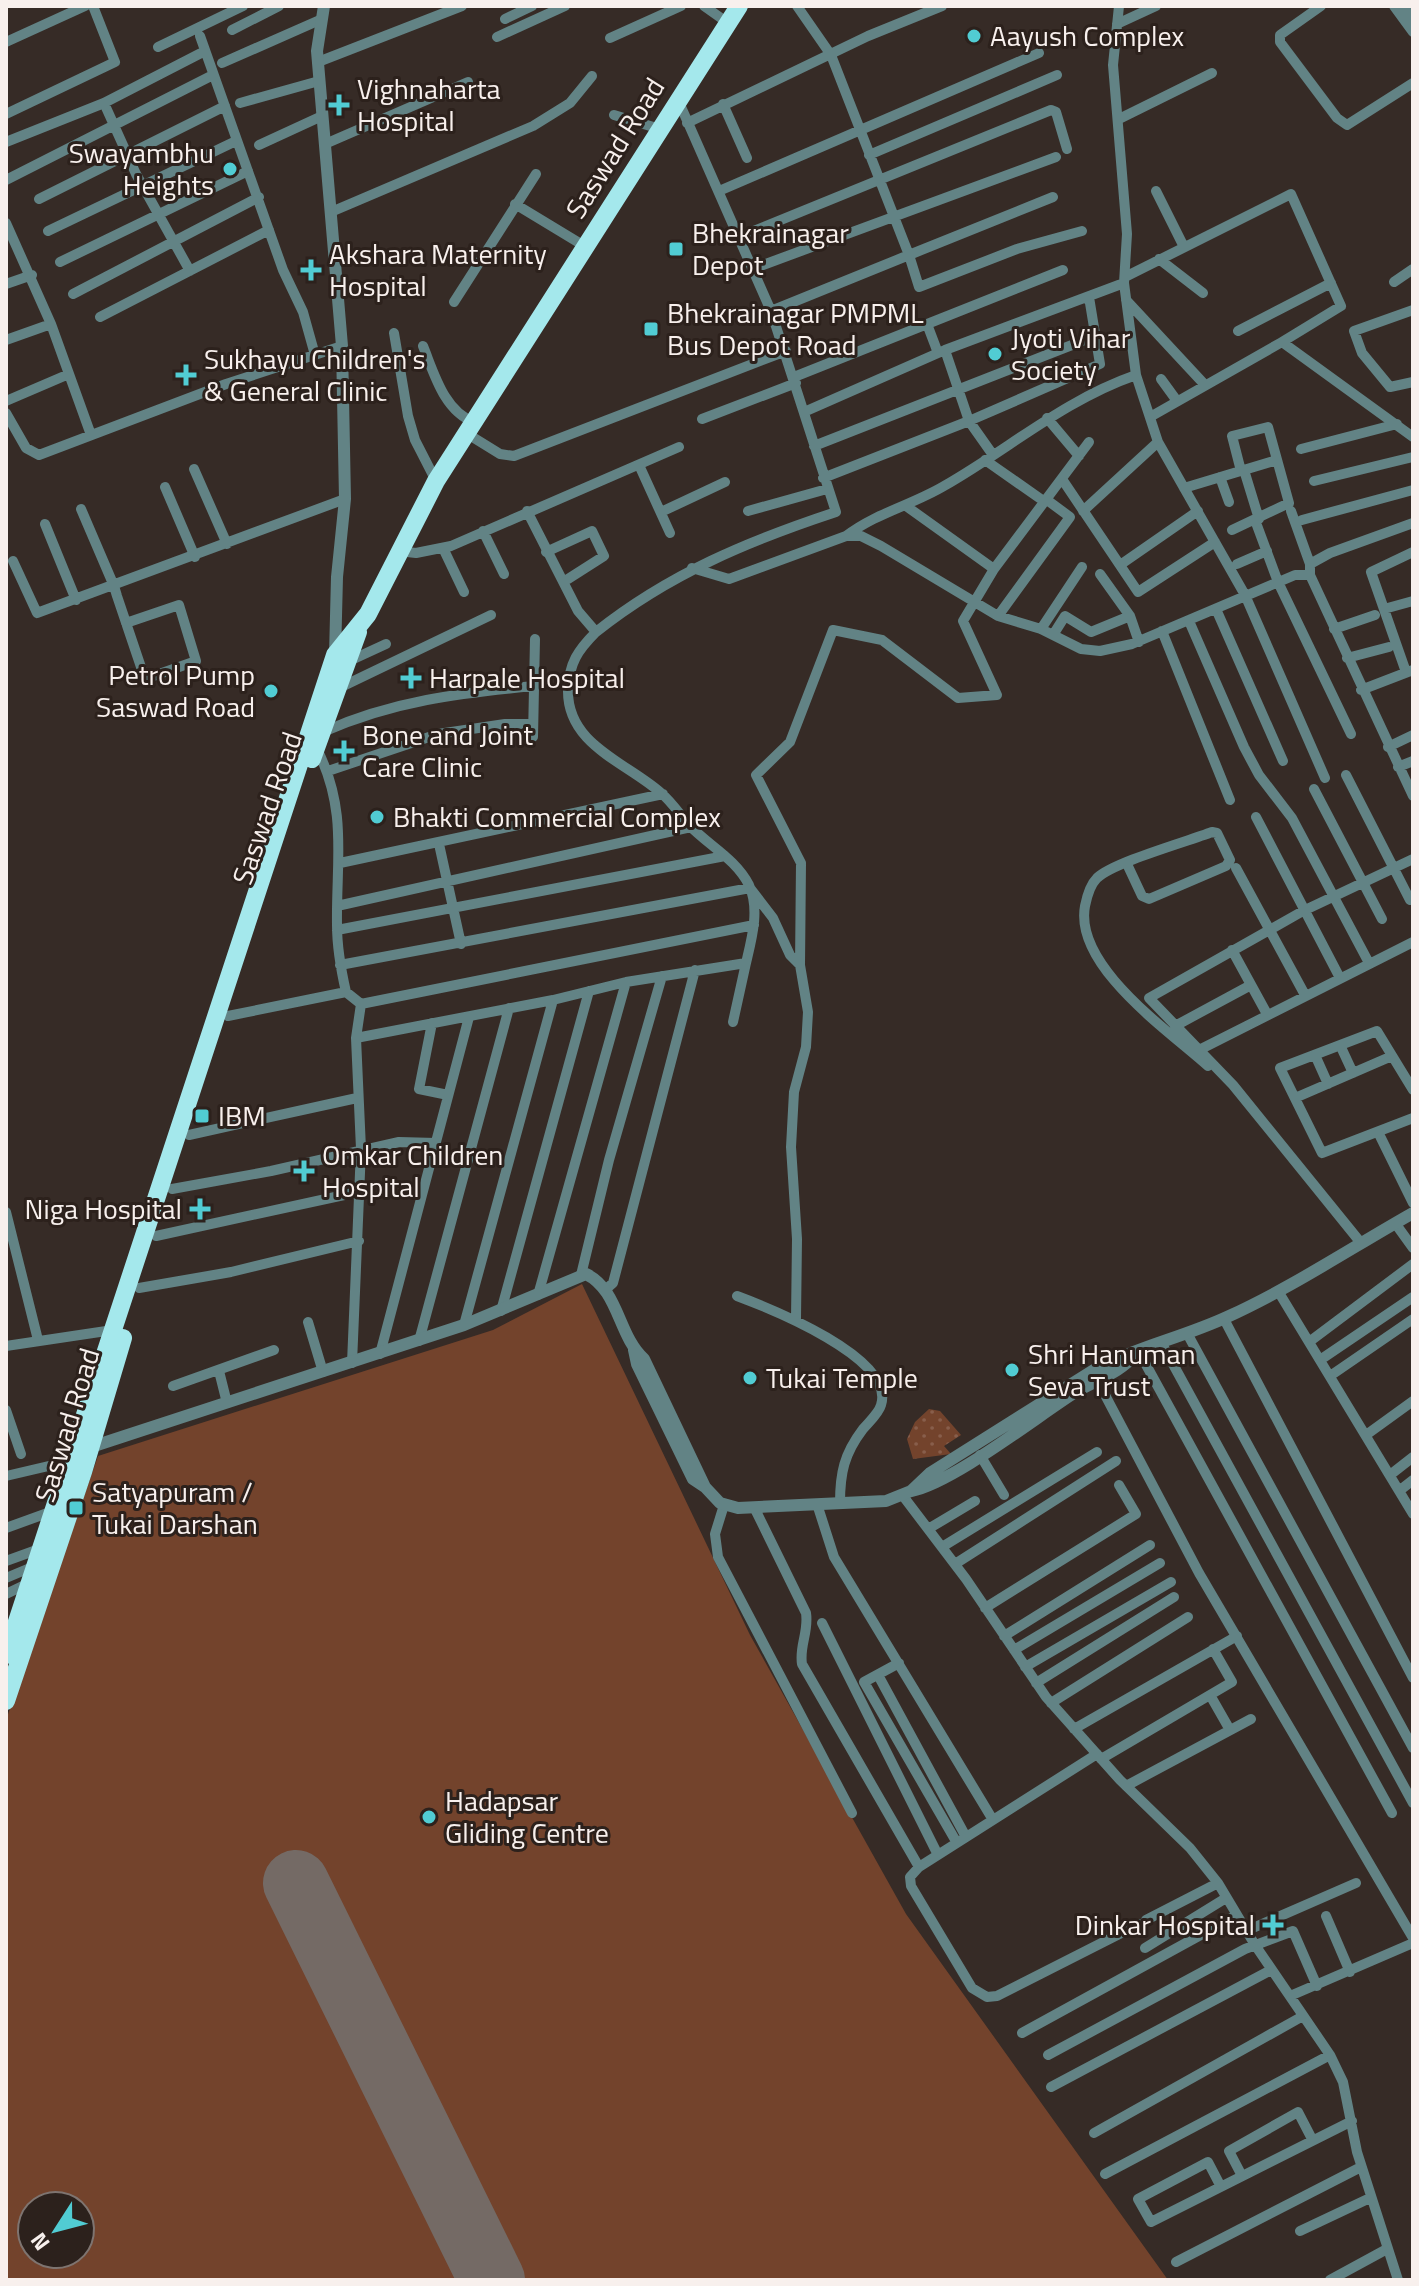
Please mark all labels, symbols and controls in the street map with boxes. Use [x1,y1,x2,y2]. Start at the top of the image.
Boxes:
place label: Aayush Complex [990,14,1185,57]
marker: Aayush Complex [965,27,983,45]
place label: Vighnaharta Hospital [357,67,501,142]
street label: Saswad Road [554,69,675,227]
marker: Vighnaharta Hospital [328,94,350,116]
place label: Swayambhu Heights [69,131,214,206]
marker: Swayambhu Heights [221,160,239,178]
place label: Bhekrainagar Depot [692,211,849,286]
place label: Akshara Maternity Hospital [329,232,547,307]
marker: Bhekrainagar Depot [667,240,685,258]
marker: Akshara Maternity Hospital [300,259,322,281]
place label: Bhekrainagar PMPML Bus Depot Road [667,291,924,366]
place label: Jyoti Vihar Society [1011,316,1131,391]
marker: Bhekrainagar PMPML Bus Depot Road [642,320,660,338]
place label: Sukhayu Children's & General Clinic [204,337,426,412]
marker: Jyoti Vihar Society [986,345,1004,363]
marker: Sukhayu Children's & General Clinic [175,364,197,386]
place label: Petrol Pump Saswad Road [96,653,255,728]
place label: Harpale Hospital [429,656,625,699]
marker: Harpale Hospital [400,667,422,689]
marker: Petrol Pump Saswad Road [262,682,280,700]
place label: Bone and Joint Care Clinic [362,713,533,788]
street label: Saswad Road [220,726,313,890]
marker: Bone and Joint Care Clinic [333,740,355,762]
place label: Bhakti Commercial Complex [393,795,721,838]
marker: Bhakti Commercial Complex [368,808,386,826]
place label: IBM [218,1094,266,1137]
marker: IBM [193,1107,211,1125]
place label: Omkar Children Hospital [322,1133,503,1208]
marker: Omkar Children Hospital [293,1160,315,1182]
place label: Niga Hospital [25,1187,182,1230]
marker: Niga Hospital [189,1198,211,1220]
place label: Shri Hanuman Seva Trust [1028,1332,1196,1407]
street label: Saswad Road [23,1343,110,1507]
place label: Tukai Temple [766,1356,918,1399]
marker: Shri Hanuman Seva Trust [1003,1361,1021,1379]
marker: Tukai Temple [741,1369,759,1387]
place label: Satyapuram / Tukai Darshan [92,1470,258,1545]
marker: Satyapuram / Tukai Darshan [67,1499,85,1517]
place label: Hadapsar Gliding Centre [445,1779,609,1854]
marker: Hadapsar Gliding Centre [420,1808,438,1826]
place label: Dinkar Hospital [1075,1903,1255,1946]
marker: Dinkar Hospital [1262,1914,1284,1936]
north arrow [16,2190,96,2270]
text: N [22,2226,58,2258]

